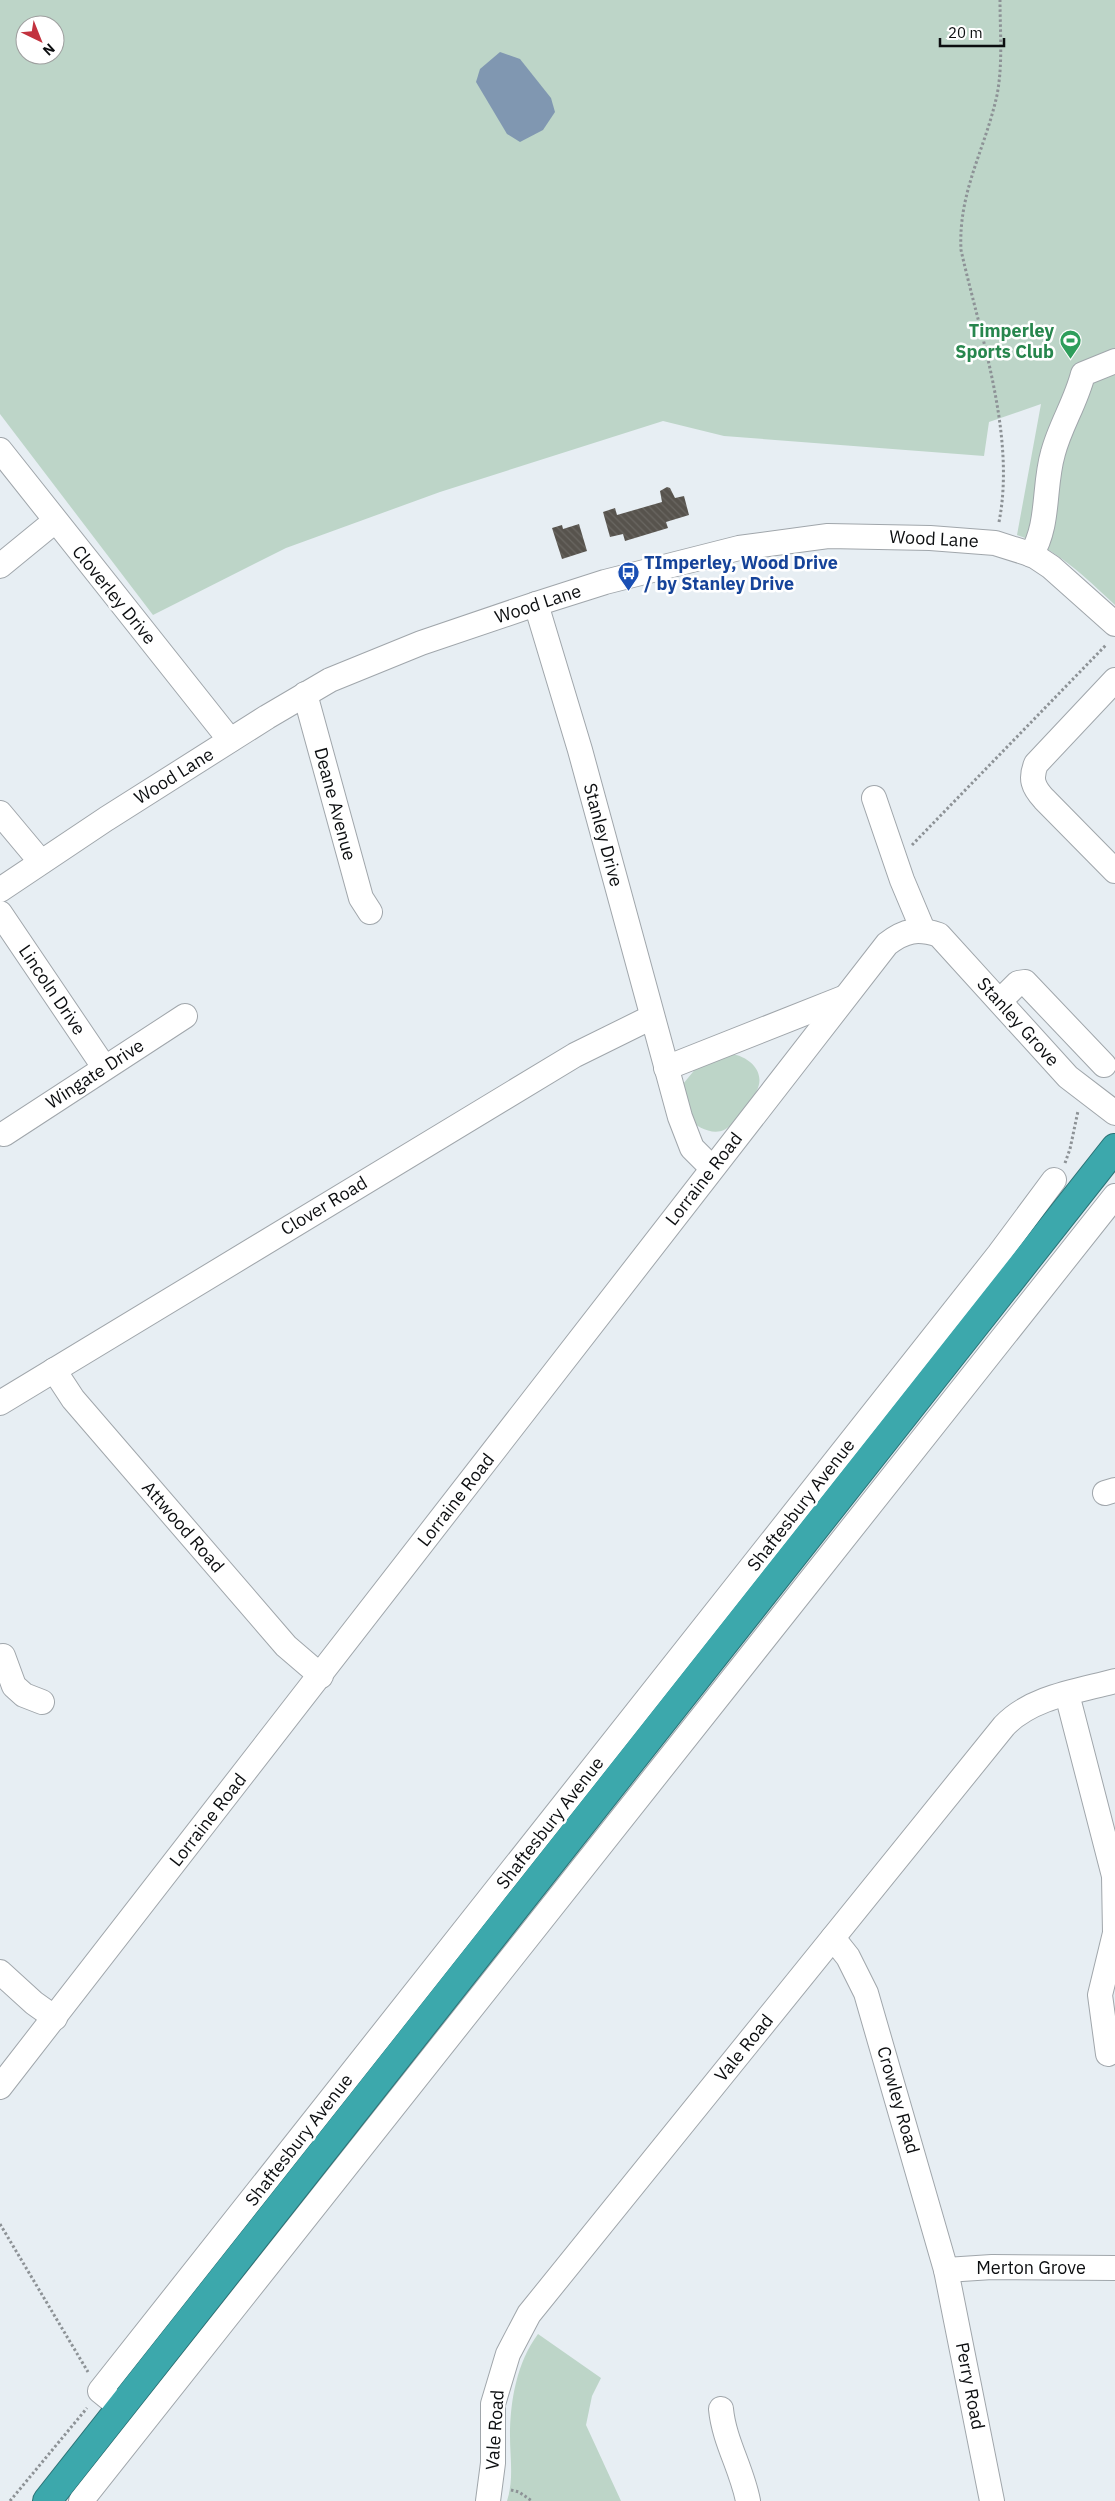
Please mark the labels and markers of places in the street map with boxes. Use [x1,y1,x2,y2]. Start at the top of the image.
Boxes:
place label: Timperley Sports Club [955,319,1054,363]
sports icon: Timperley Sports Club [1058,329,1082,360]
place label: TImperley, Wood Drive / by Stanley Drive [644,551,838,595]
bus stop icon: TImperley, Wood Drive / by Stanley Drive [616,561,640,592]

